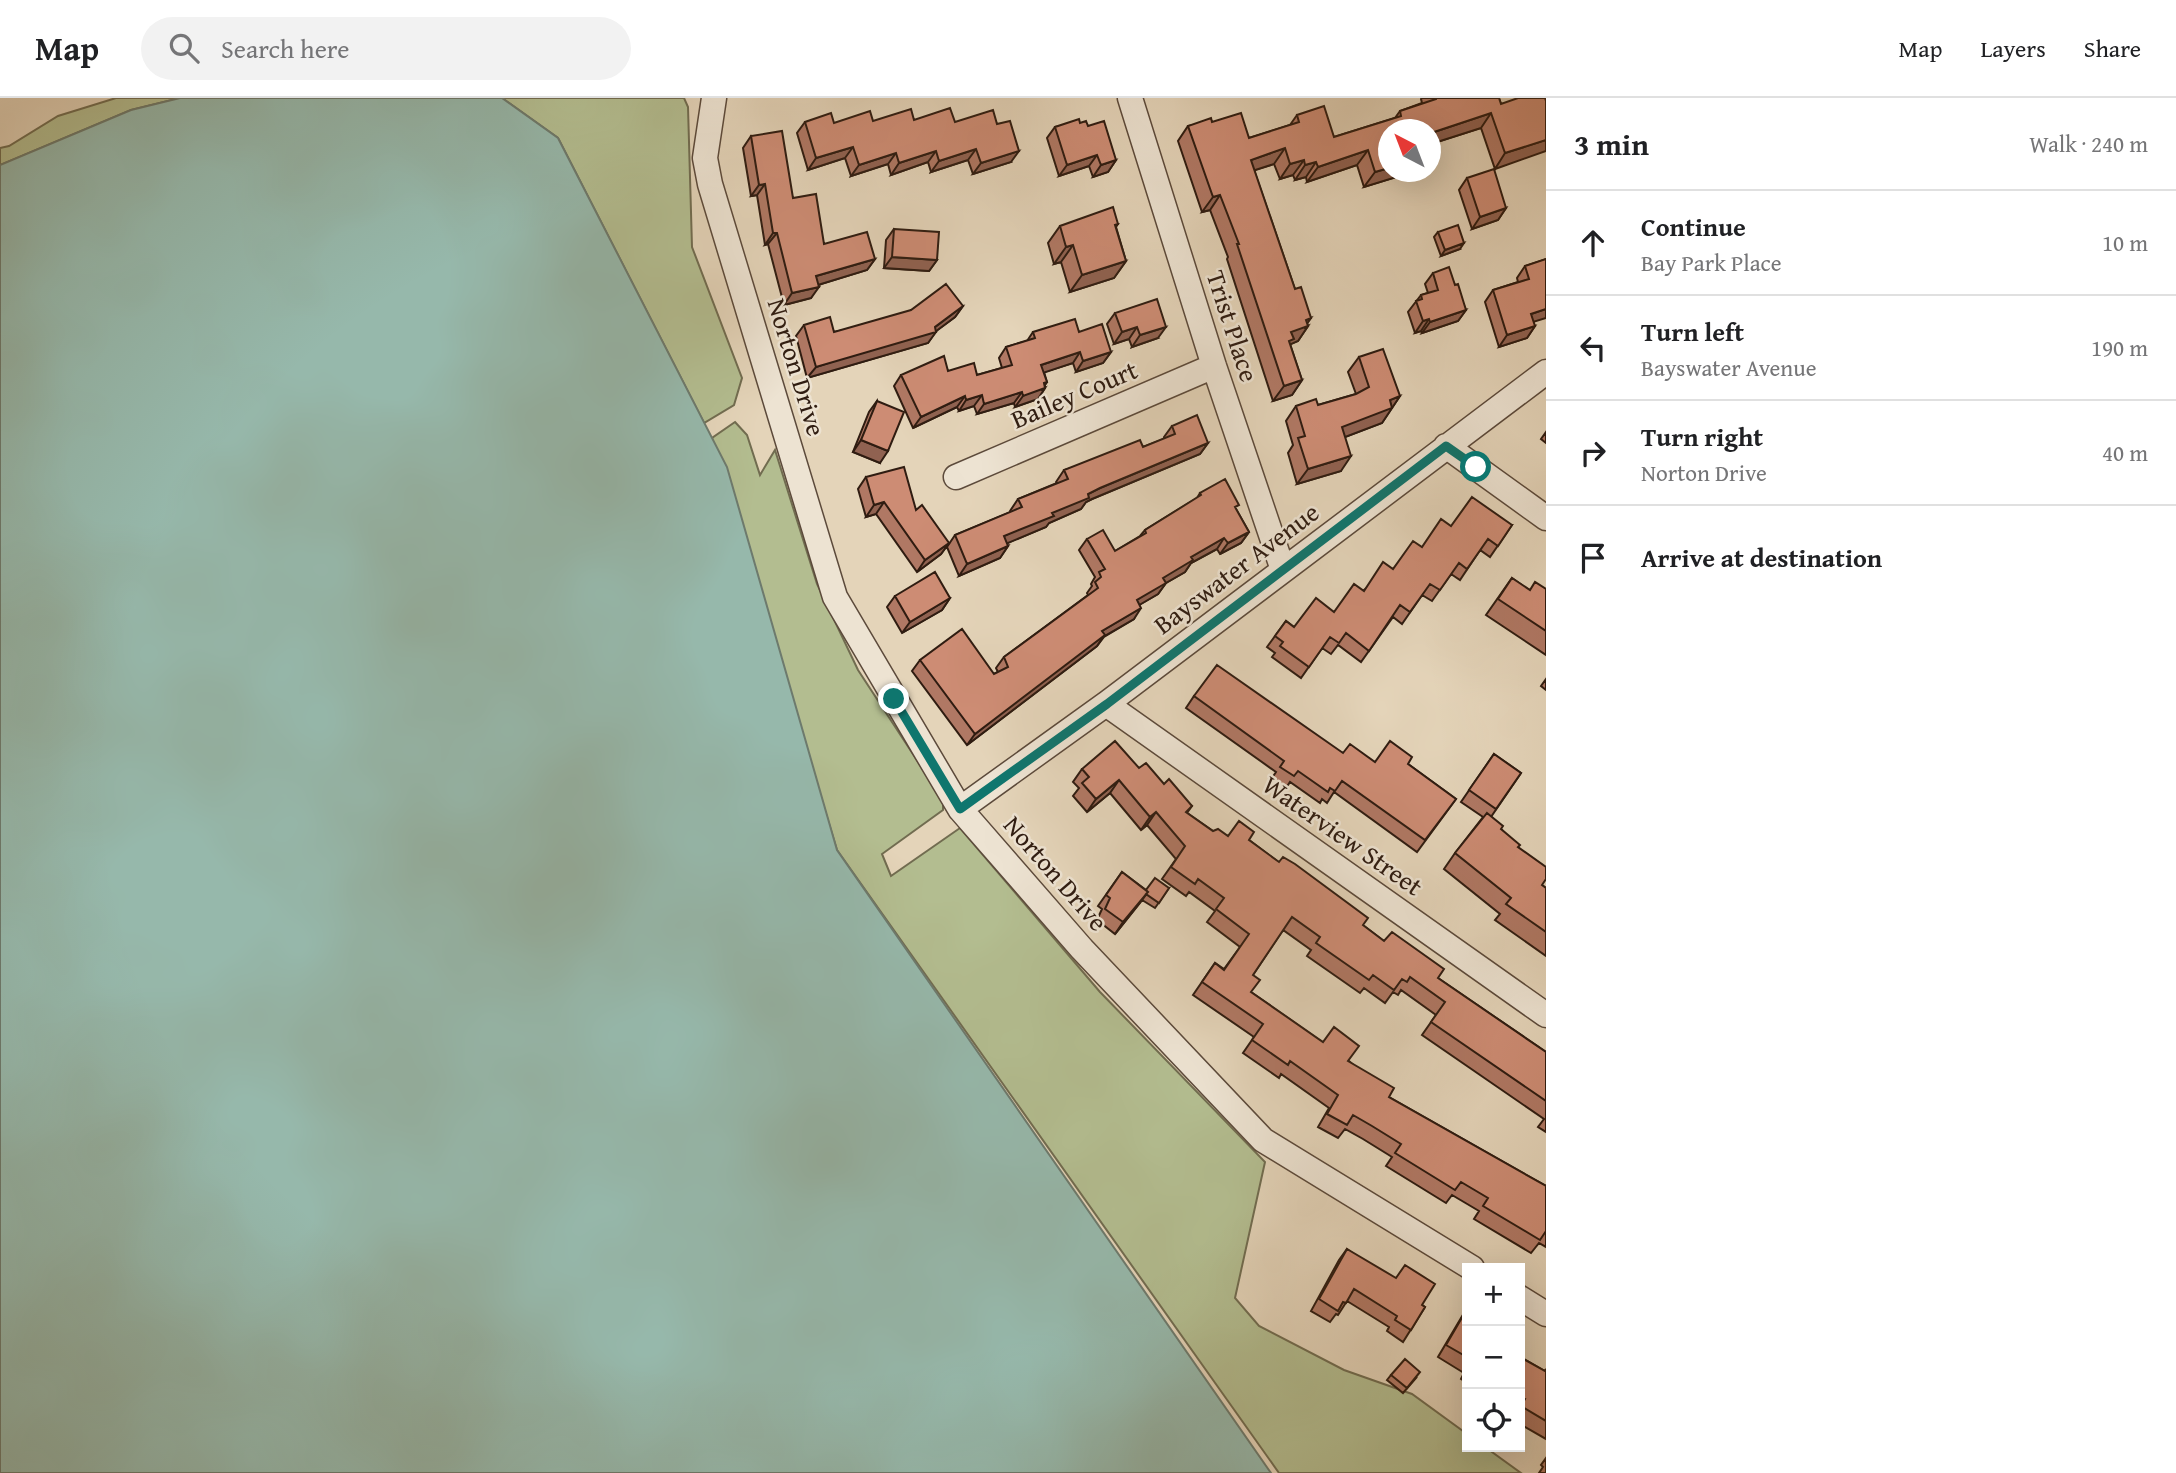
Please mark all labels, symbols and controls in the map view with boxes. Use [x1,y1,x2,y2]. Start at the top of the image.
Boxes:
search box [141,17,631,80]
text: Map [35,24,99,72]
icon: search [165,29,203,67]
text: Search here [221,29,349,68]
text: Map [1899,31,1942,66]
text: Layers [1980,31,2046,66]
text: Share [2084,31,2141,66]
north arrow [1378,119,1441,182]
text: 3 min [1574,122,1649,166]
text: Walk · 240 m [2029,127,2148,160]
text: Continue [1641,207,1746,246]
icon: ahead [1574,224,1612,262]
text: 10 m [2102,226,2148,259]
text: Bay Park Place [1641,246,1782,279]
street label: Trist Place [1197,265,1269,387]
street label: Norton Drive [758,293,836,441]
text: Turn left [1641,312,1744,351]
icon: left [1574,329,1612,367]
text: 190 m [2091,331,2148,364]
street label: Bailey Court [1005,350,1143,438]
text: Bayswater Avenue [1641,351,1816,384]
text: Turn right [1641,417,1763,456]
icon: right [1574,434,1612,472]
text: 40 m [2102,436,2148,469]
route start [1460,451,1491,482]
text: Norton Drive [1641,456,1767,489]
street label: Bayswater Avenue [1145,493,1327,643]
text: Arrive at destination [1641,538,1882,577]
icon: arrive [1574,539,1612,577]
route end [878,683,909,714]
street label: Waterview Street [1255,765,1431,905]
street label: Norton Drive [995,807,1117,939]
map controls [1462,1263,1525,1452]
button: + [1462,1263,1525,1326]
button: − [1462,1326,1525,1389]
button: locate [1462,1389,1525,1452]

